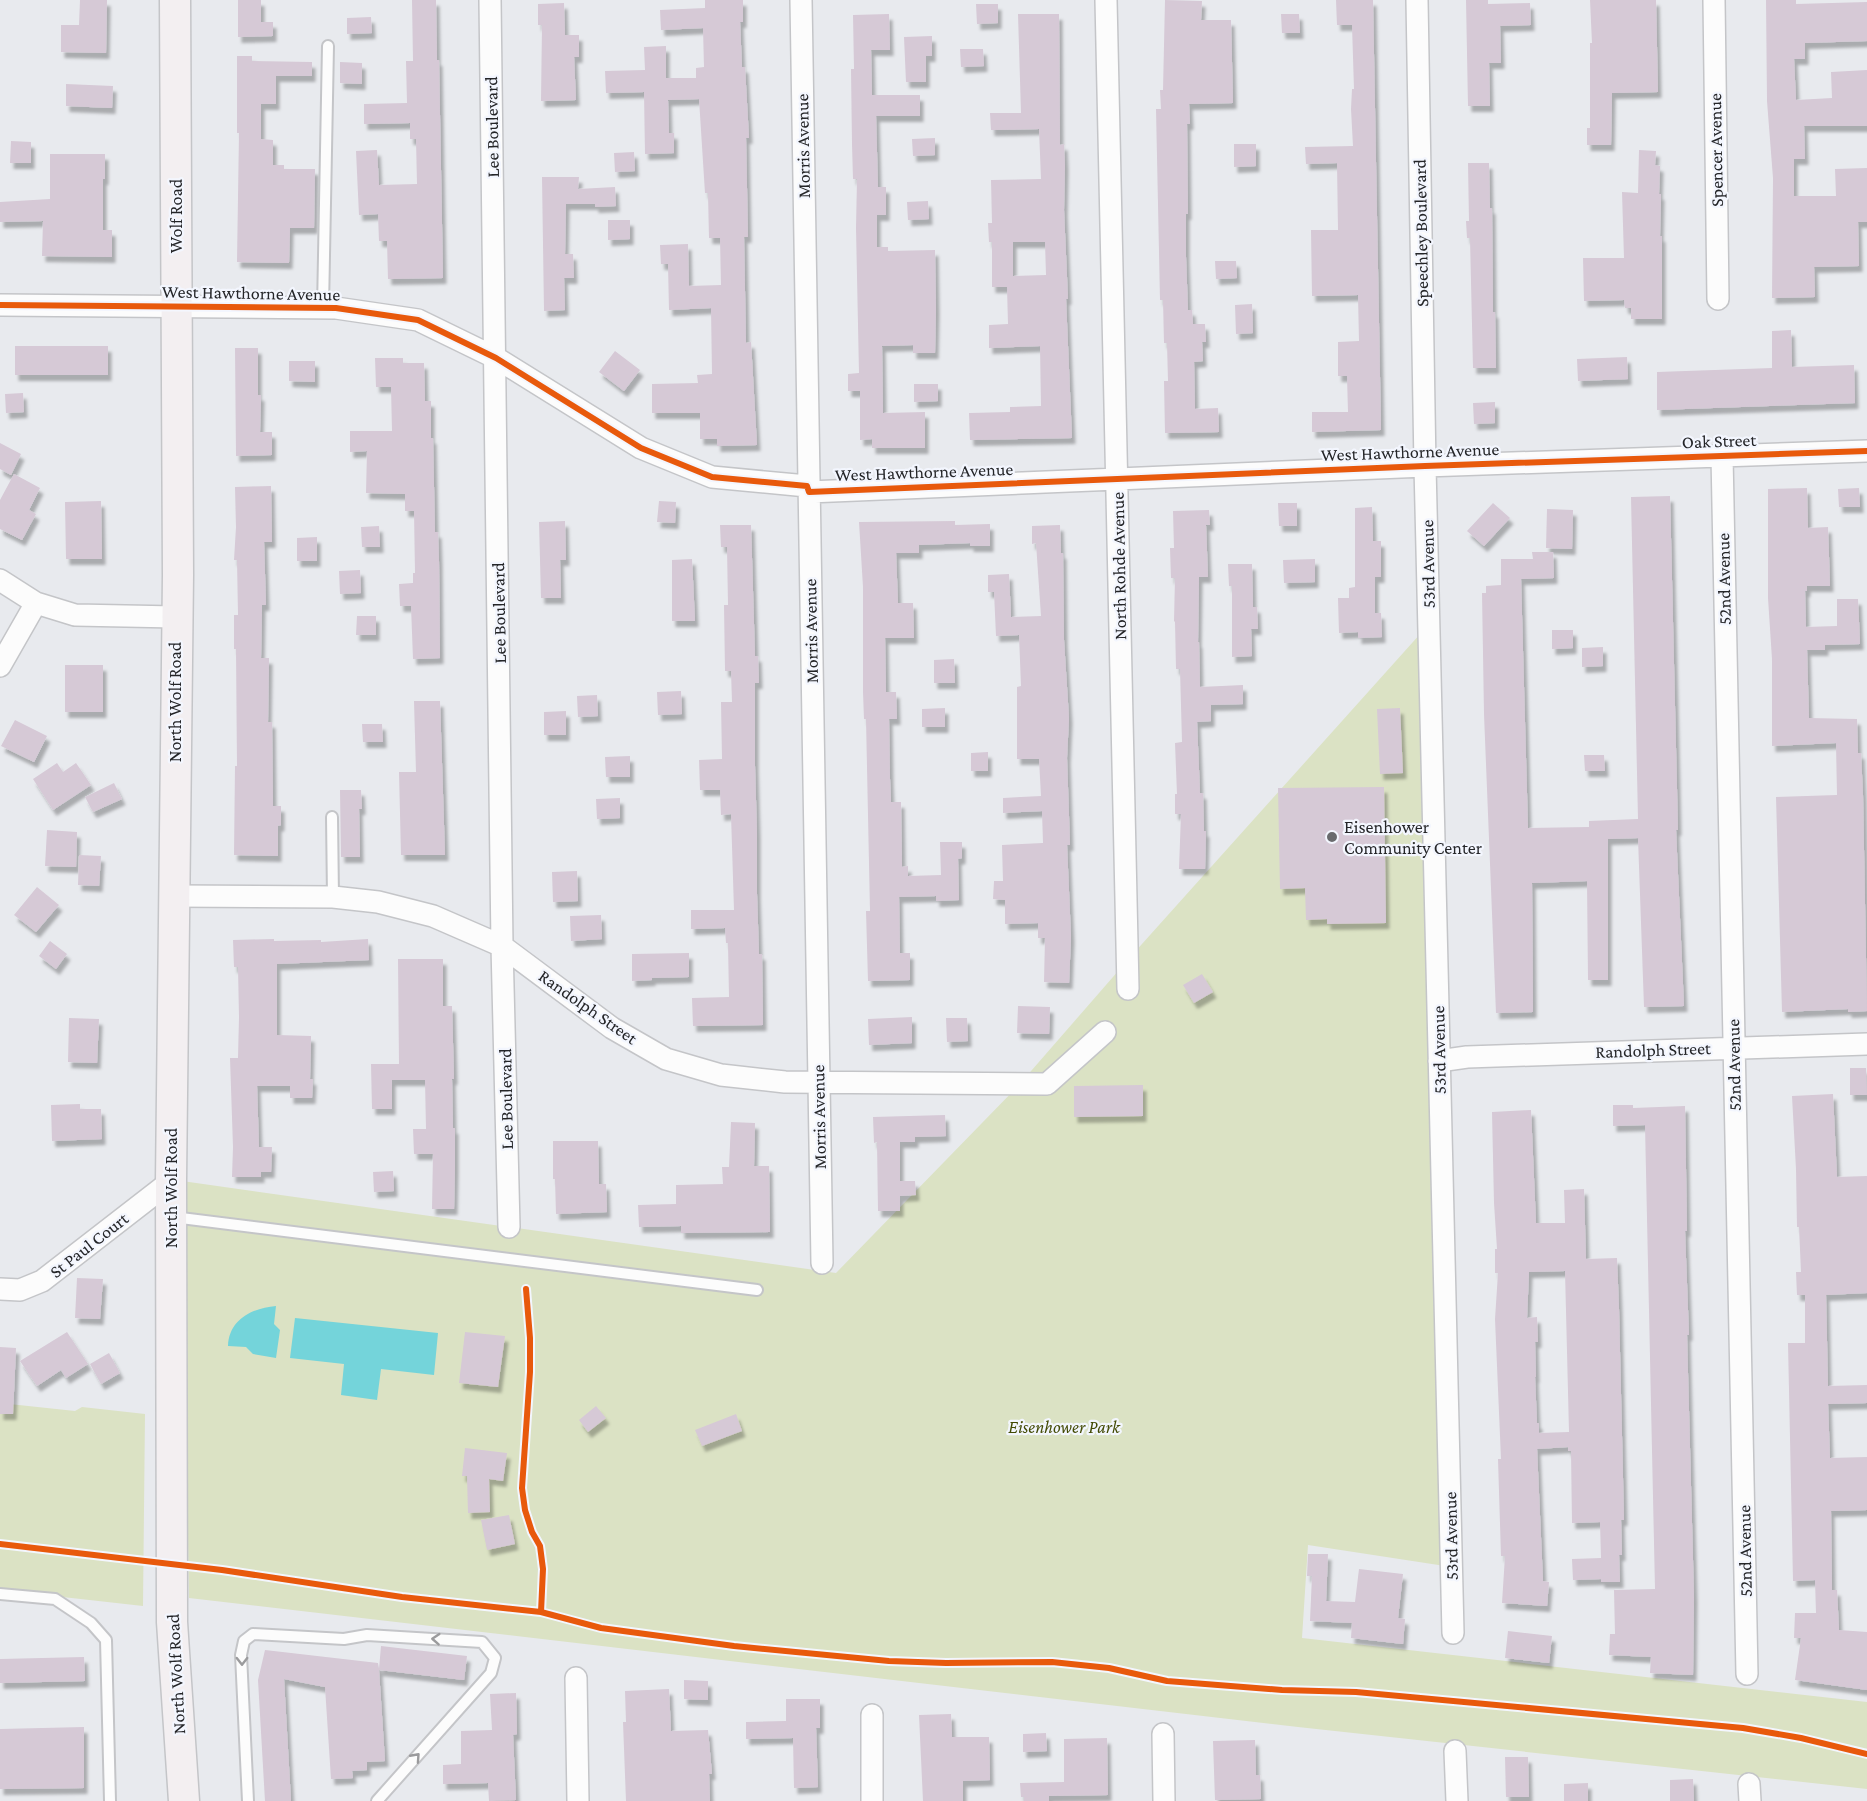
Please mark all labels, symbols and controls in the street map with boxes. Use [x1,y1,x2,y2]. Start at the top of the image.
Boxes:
street label: Lee Boulevard [481,76,503,178]
street label: Morris Avenue [792,93,814,199]
street label: Spencer Avenue [1705,93,1727,207]
street label: Speechley Boulevard [1410,158,1432,307]
street label: Wolf Road [166,178,186,253]
street label: West Hawthorne Avenue [162,281,340,305]
street label: Oak Street [1681,430,1758,452]
street label: West Hawthorne Avenue [1321,439,1500,465]
street label: West Hawthorne Avenue [835,459,1014,485]
street label: North Rohde Avenue [1108,492,1130,640]
street label: 53rd Avenue [1417,519,1439,608]
street label: 52nd Avenue [1713,533,1735,625]
street label: Lee Boulevard [488,562,510,664]
street label: Morris Avenue [800,578,822,684]
street label: North Wolf Road [165,641,185,762]
place label: Eisenhower Community Center [1344,817,1483,858]
marker: Eisenhower Community Center [1325,830,1339,844]
street label: Randolph Street [535,966,642,1049]
street label: 53rd Avenue [1428,1005,1450,1094]
street label: 52nd Avenue [1723,1019,1745,1111]
street label: Randolph Street [1595,1038,1712,1062]
street label: Lee Boulevard [495,1048,517,1150]
street label: Morris Avenue [808,1064,830,1170]
street label: North Wolf Road [161,1127,181,1248]
street label: St Paul Court [46,1208,133,1282]
park label: Eisenhower Park [1008,1417,1121,1437]
street label: 53rd Avenue [1440,1491,1462,1580]
street label: 52nd Avenue [1734,1505,1756,1597]
street label: North Wolf Road [163,1613,189,1735]
one-way arrow [431,1633,440,1646]
one-way arrow [236,1657,248,1666]
one-way arrow [409,1753,420,1764]

